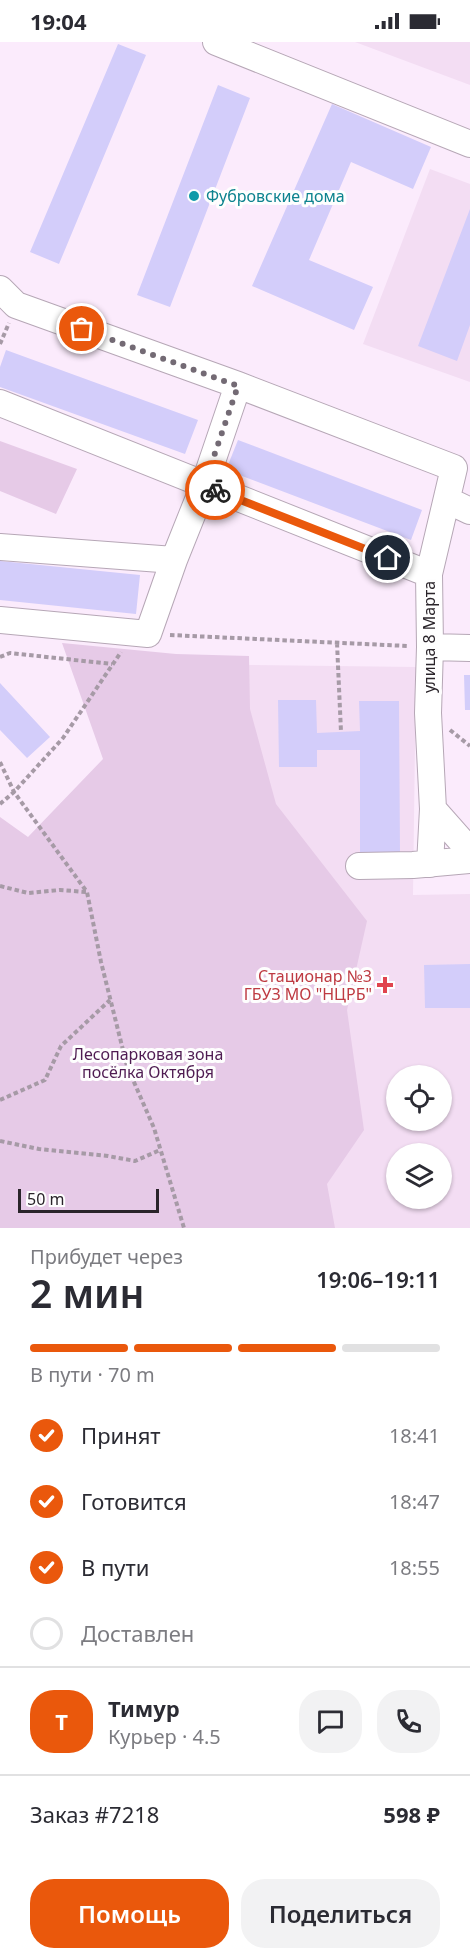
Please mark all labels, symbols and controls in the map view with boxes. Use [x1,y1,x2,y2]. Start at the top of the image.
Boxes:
text: 19:04 [30,6,87,36]
place label: Фубровские дома [206,185,345,207]
marker: Фубровские дома [187,189,201,203]
pin [56,303,107,354]
icon: bag [65,312,98,345]
courier [185,460,245,520]
icon: bike [199,474,232,507]
pin [362,532,413,583]
icon: home [371,541,404,574]
street label: улица 8 Марта [418,581,440,693]
place label: Стационар №3 ГБУЗ МО "НЦРБ" [244,965,372,1005]
marker: Стационар №3 ГБУЗ МО "НЦРБ" [376,976,394,994]
park label: Лесопарковая зона посёлка Октября [73,1043,223,1083]
map controls [386,1065,452,1209]
button: locate [386,1065,452,1131]
button: layers [386,1143,452,1209]
scale bar [18,1186,159,1214]
text: 50 m [27,1188,64,1210]
text: Прибудет через [30,1243,183,1270]
text: 19:06–19:11 [316,1264,440,1294]
text: 2 мин [30,1266,145,1319]
text: В пути · 70 m [30,1361,155,1388]
icon: check [30,1419,63,1452]
text: Принят [81,1420,161,1450]
text: 18:41 [389,1422,440,1449]
icon: check [30,1485,63,1518]
text: Готовится [81,1486,187,1516]
text: 18:47 [389,1488,440,1515]
icon: check [30,1551,63,1584]
text: В пути [81,1552,149,1582]
text: 18:55 [389,1554,440,1581]
text: Доставлен [81,1618,194,1648]
button: chat [299,1690,362,1753]
button: phone [377,1690,440,1753]
text: Тимур [108,1693,180,1723]
text: Т [55,1706,68,1736]
text: Курьер · 4.5 [108,1723,221,1750]
text: Заказ #7218 [30,1799,159,1829]
text: 598 ₽ [383,1799,440,1829]
button: Помощь [30,1879,229,1948]
button: Поделиться [241,1879,440,1948]

